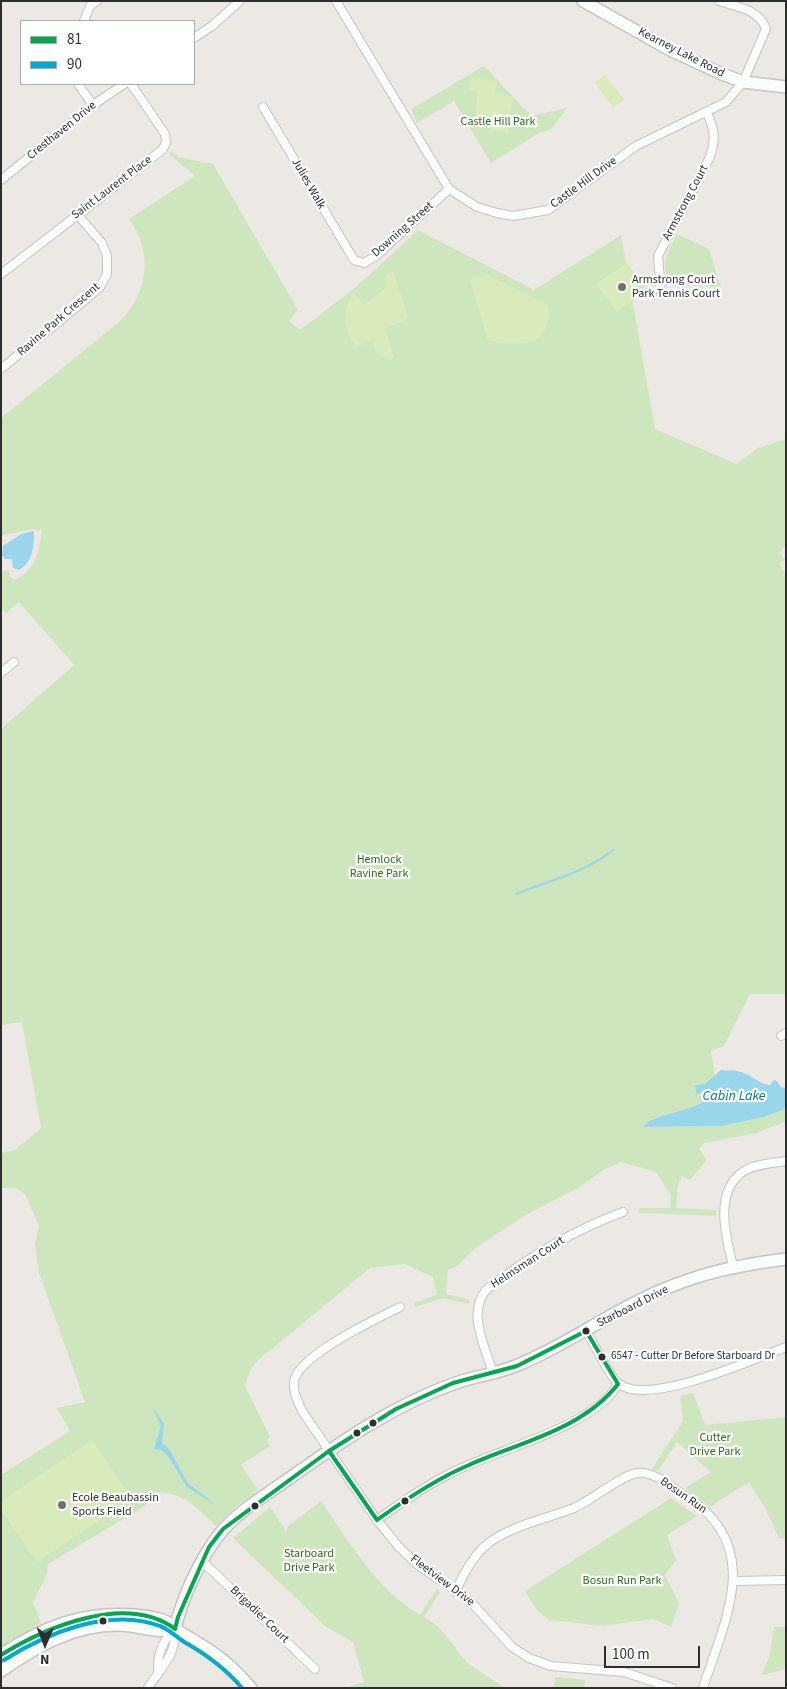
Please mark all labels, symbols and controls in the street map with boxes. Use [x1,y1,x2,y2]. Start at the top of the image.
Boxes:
legend [20,20,195,85]
street label: Kearney Lake Road [635,25,727,81]
text: 81 [67,29,82,50]
text: 90 [67,54,82,75]
street label: Cresthaven Drive [25,99,99,163]
park label: Castle Hill Park [461,115,535,129]
street label: Saint Laurent Place [69,153,155,223]
street label: Castle Hill Drive [548,154,620,212]
street label: Julies Walk [288,156,328,212]
street label: Armstrong Court [660,163,712,243]
street label: Downing Street [369,199,437,261]
place label: Armstrong Court Park Tennis Court [632,273,720,301]
street label: Ravine Park Crescent [15,280,103,360]
marker: Armstrong Court Park Tennis Court [616,281,628,293]
park label: Hemlock Ravine Park [350,853,408,881]
water label: Cabin Lake [702,1089,766,1105]
street label: Helmsman Court [488,1234,568,1292]
street label: Starboard Drive [595,1283,671,1331]
unlabelled marker [581,1326,591,1336]
place label: 6547 - Cutter Dr Before Starboard Dr [611,1350,775,1364]
marker: 6547 - Cutter Dr Before Starboard Dr [597,1352,607,1362]
unlabelled marker [368,1418,378,1428]
unlabelled marker [352,1428,362,1438]
park label: Cutter Drive Park [690,1431,740,1459]
street label: Bosun Run [657,1475,709,1517]
place label: Ecole Beaubassin Sports Field [72,1491,159,1519]
unlabelled marker [400,1496,410,1506]
marker: Ecole Beaubassin Sports Field [56,1499,68,1511]
unlabelled marker [250,1501,260,1511]
park label: Starboard Drive Park [284,1547,334,1575]
street label: Fleetview Drive [407,1552,477,1610]
park label: Bosun Run Park [583,1574,661,1588]
street label: Brigadier Court [227,1583,291,1647]
unlabelled marker [98,1616,108,1626]
north arrow [20,1619,70,1669]
scale bar [607,1636,703,1668]
text: 100 m [612,1644,650,1665]
text: N [40,1649,50,1669]

